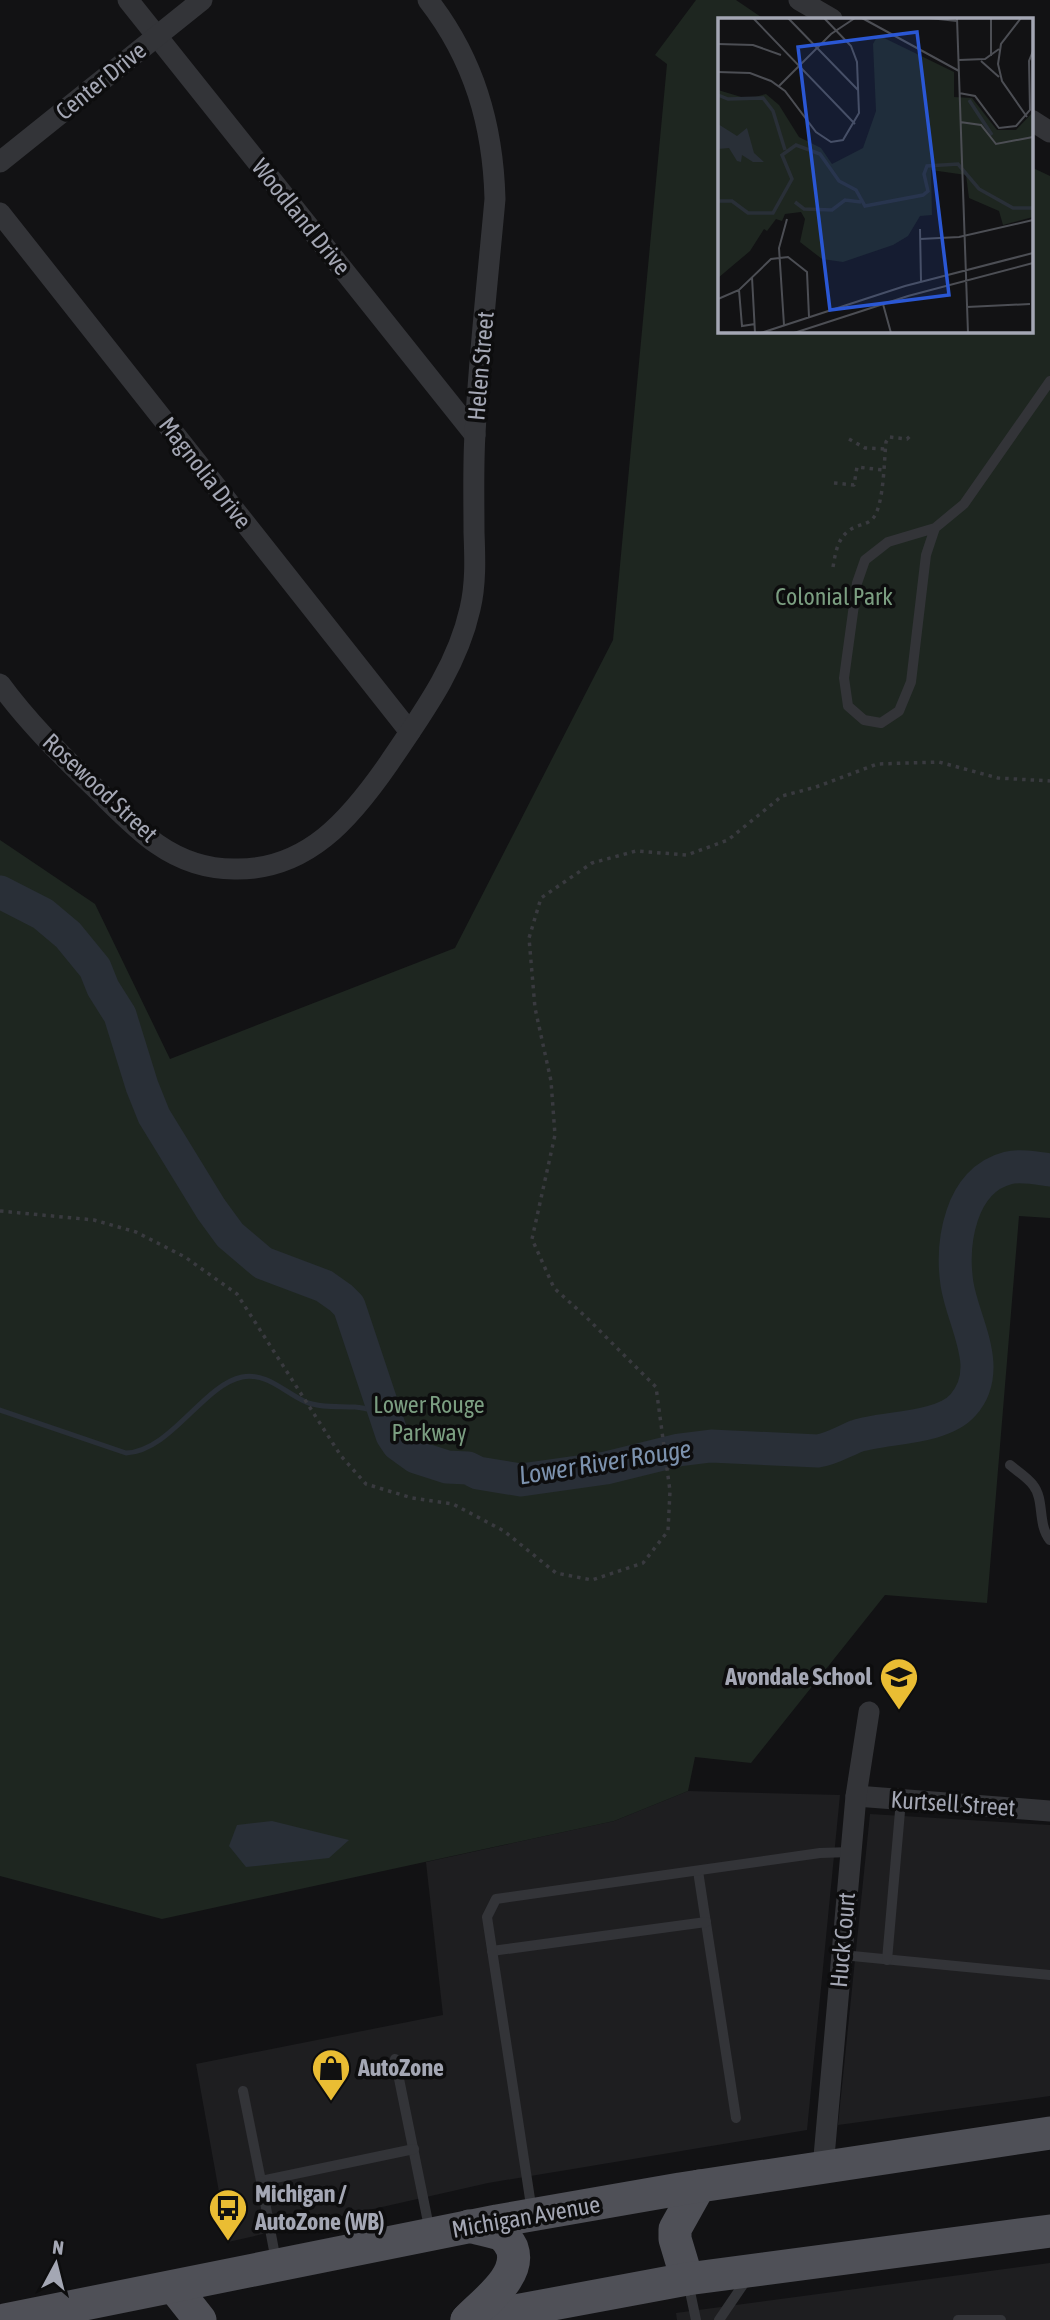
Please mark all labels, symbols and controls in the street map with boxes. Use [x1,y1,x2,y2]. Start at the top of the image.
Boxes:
inset map [718,18,1032,332]
street label: Center Drive [50,36,151,125]
street label: Woodland Drive [247,153,356,280]
street label: Helen Street [462,310,499,422]
street label: Magnolia Drive [154,412,257,534]
park label: Colonial Park [775,583,893,610]
street label: Rosewood Street [38,728,163,847]
park label: Lower Rouge Parkway [373,1391,485,1446]
water label: Lower River Rouge [517,1434,693,1490]
school or university icon: Avondale School [878,1656,920,1711]
place label: Avondale School [724,1663,873,1690]
street label: Kurtsell Street [890,1786,1016,1821]
street label: Huck Court [825,1891,860,1989]
shop icon: AutoZone [310,2047,352,2102]
place label: AutoZone [357,2054,444,2081]
place label: Michigan / AutoZone (WB) [254,2180,385,2235]
bus stop icon: Michigan / AutoZone (WB) [207,2187,249,2242]
street label: Michigan Avenue [450,2190,602,2243]
north arrow [21,2229,91,2299]
text: N [51,2236,65,2259]

